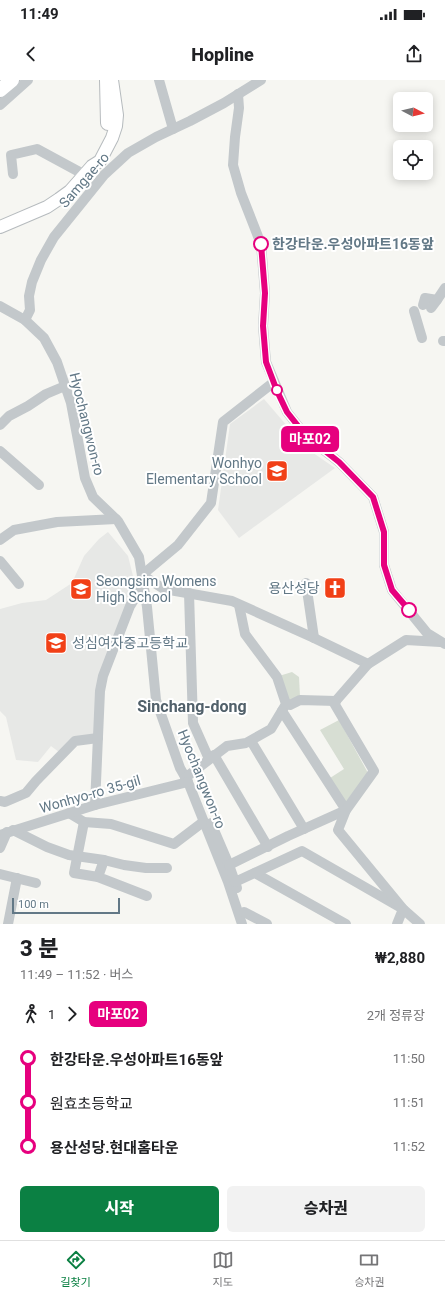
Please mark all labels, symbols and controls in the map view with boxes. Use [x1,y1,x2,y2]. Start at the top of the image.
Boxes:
text: 11:49 [20,5,59,23]
icon: back [20,43,42,65]
icon: share [403,43,425,65]
text: Hopline [191,44,254,65]
north arrow [393,92,433,132]
map controls [393,92,433,180]
button: locate [393,140,433,180]
street label: Samgae-ro [56,149,112,211]
marker: 한강타운.우성아파트16동앞 [253,236,269,252]
place label: 한강타운.우성아파트16동앞 [272,236,434,252]
street label: Hyochangwon-ro [66,371,108,477]
unlabelled marker [271,384,283,396]
line badge: 마포02 [282,426,338,452]
text: 마포02 [289,431,331,447]
place label: Wonhyo Elementary School [146,455,262,487]
school or university icon: Wonhyo Elementary School [264,458,290,484]
place label: Seongsim Womens High School [96,573,217,605]
church icon: 용산성당 [322,575,348,601]
school or university icon: Seongsim Womens High School [68,576,94,602]
place label: 용산성당 [268,580,320,596]
unlabelled marker [401,602,417,618]
school or university icon: 성심여자중고등학교 [43,630,69,656]
place label: 성심여자중고등학교 [72,635,188,651]
district label: Sinchang-dong [137,697,247,716]
street label: Hyochangwon-ro [175,727,229,831]
street label: Wonhyo-ro 35-gil [38,772,142,816]
scale bar [12,896,120,915]
text: 100 m [18,898,49,911]
text: 3 분 [20,936,58,961]
text: ₩2,880 [375,949,425,967]
text: 11:49 – 11:52 · 버스 [20,967,134,982]
icon: walk [20,1003,42,1025]
icon: forward [61,1003,83,1025]
text: 마포02 [97,1006,139,1022]
text: 1 [48,1007,55,1022]
text: 2개 정류장 [367,1008,425,1023]
text: 한강타운.우성아파트16동앞 [50,1051,223,1069]
text: 11:50 [393,1051,425,1066]
text: 원효초등학교 [50,1095,133,1113]
text: 11:51 [393,1095,425,1110]
text: 용산성당.현대홈타운 [50,1139,179,1157]
text: 11:52 [393,1139,425,1154]
button: 시작 [20,1186,219,1232]
button: 승차권 [227,1186,425,1232]
tab: 길찾기 [60,1249,91,1289]
tab: 지도 [212,1249,234,1289]
tab: 승차권 [354,1249,385,1289]

